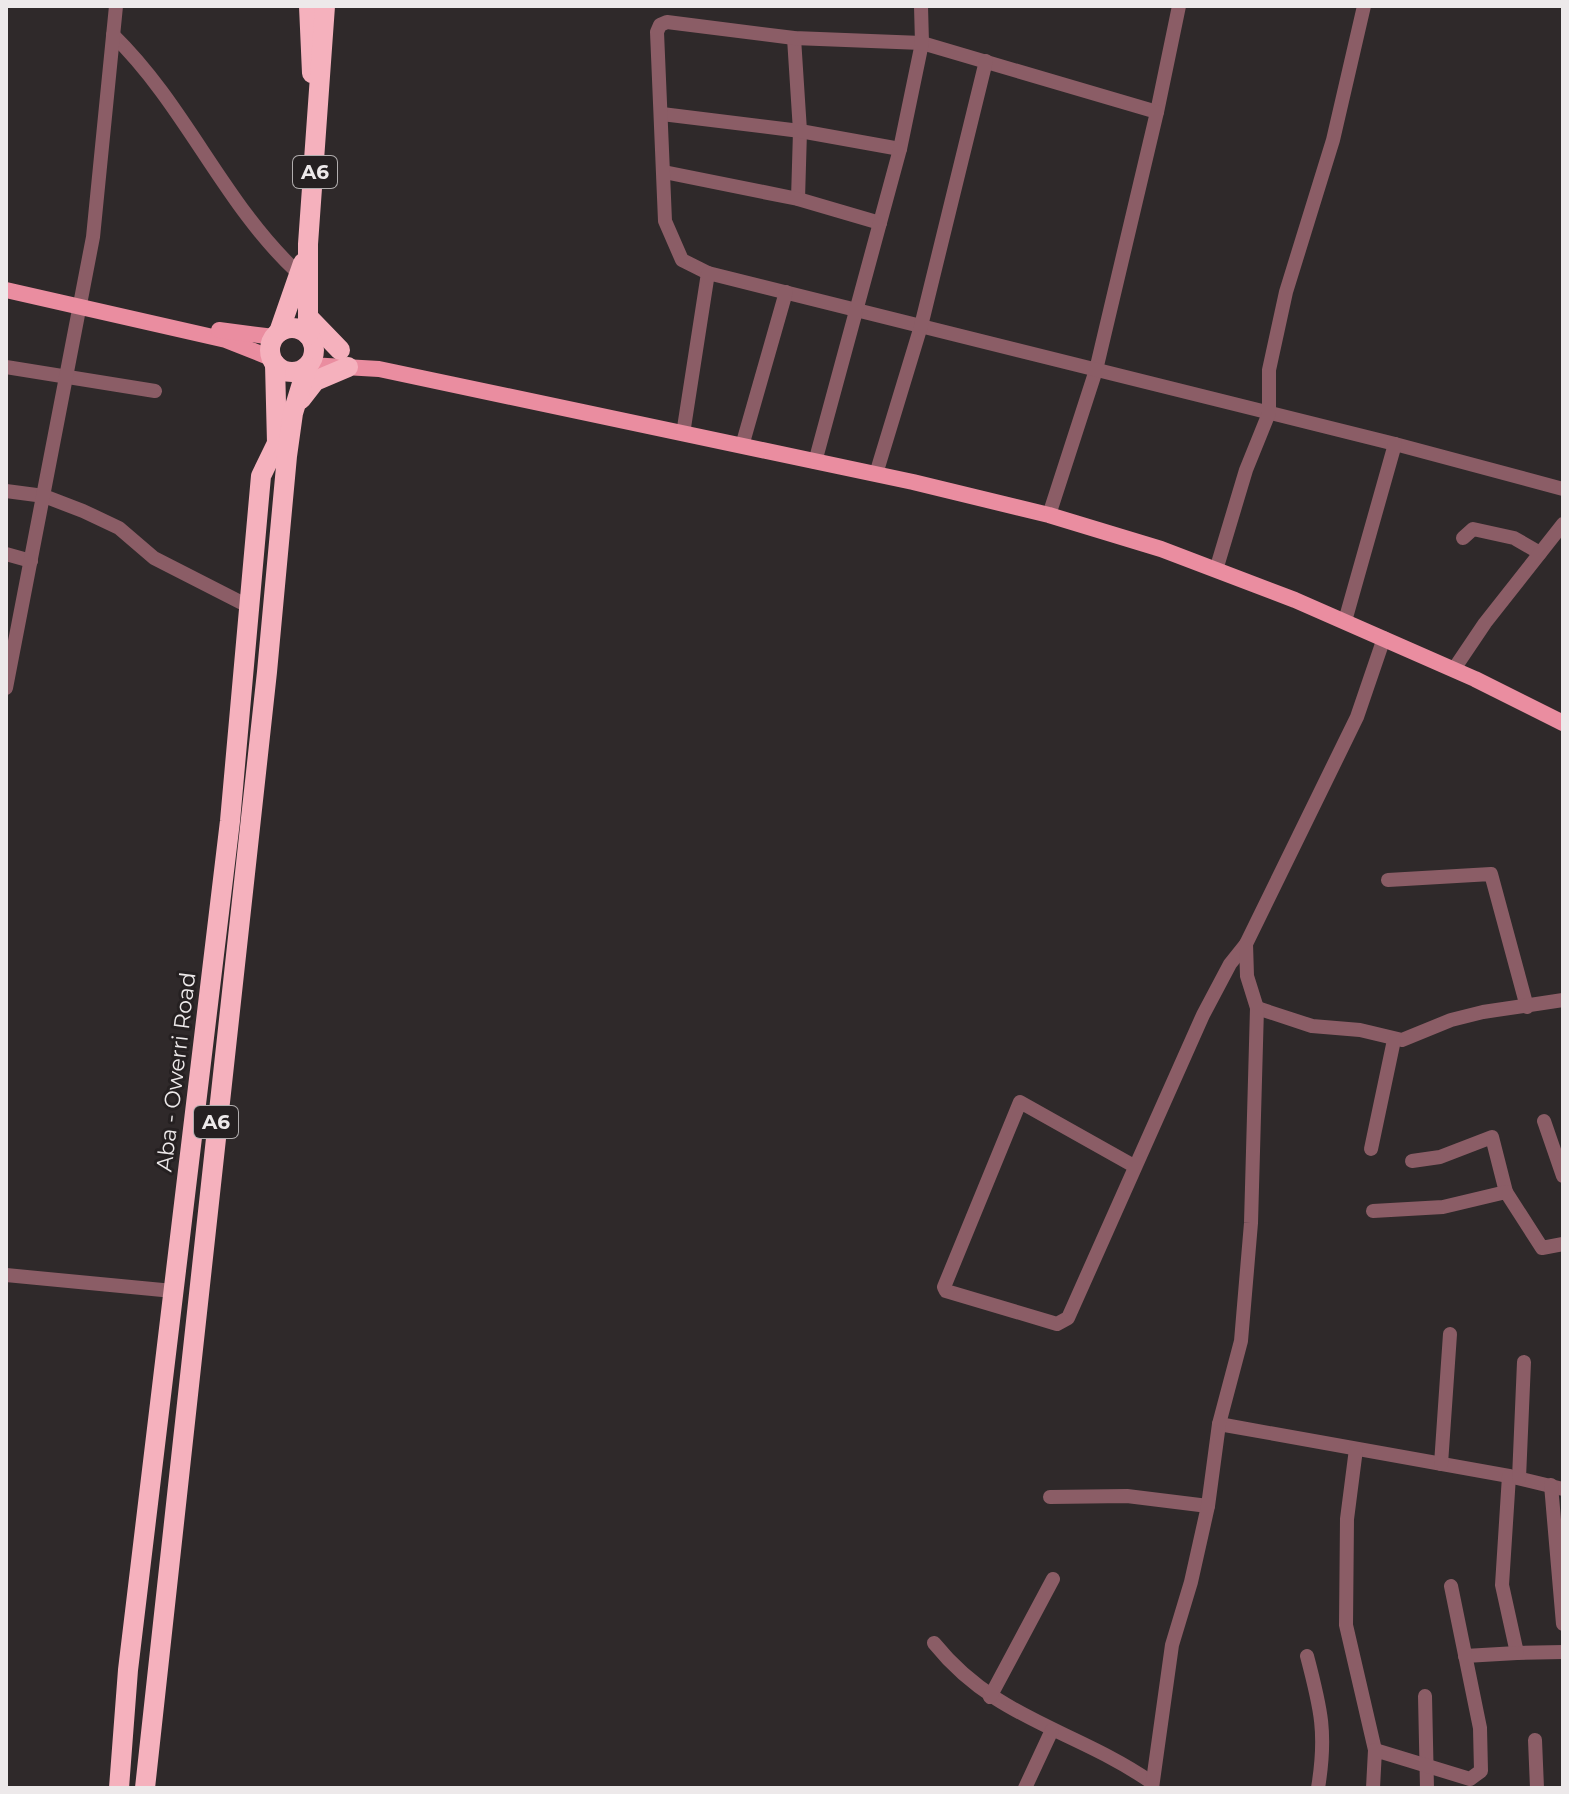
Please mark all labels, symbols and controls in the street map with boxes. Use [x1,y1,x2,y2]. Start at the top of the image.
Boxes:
road number: A6 [293,156,337,188]
street label: Aba - Owerri Road [150,971,202,1173]
road number: A6 [194,1106,238,1138]

